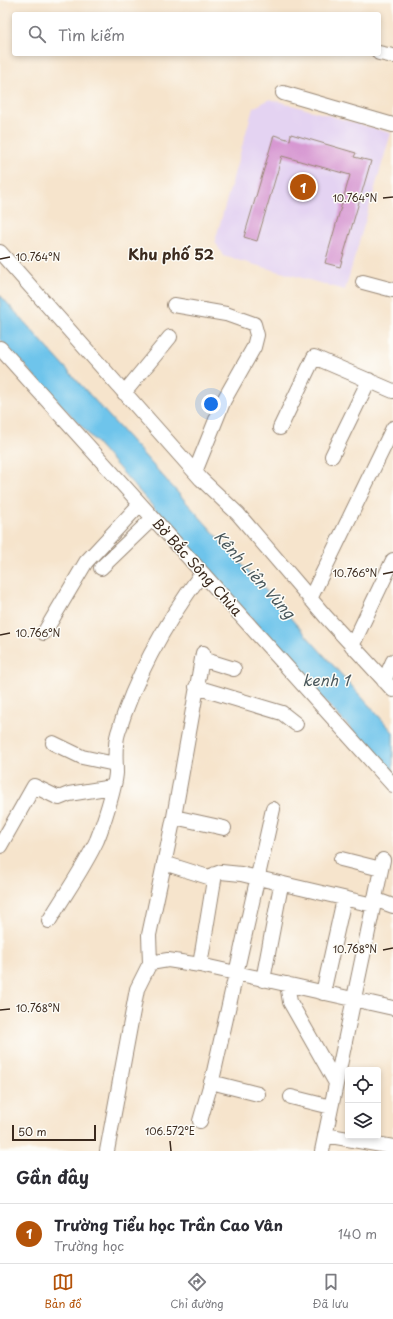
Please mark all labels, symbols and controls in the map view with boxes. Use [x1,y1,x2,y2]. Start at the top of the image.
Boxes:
search box [12,12,381,56]
icon: search [26,23,48,45]
text: Tìm kiếm [58,23,125,46]
pin: 1 [290,172,316,202]
text: 10.764°N [333,190,377,205]
district label: Khu phố 52 [128,242,215,265]
text: 10.764°N [16,249,60,264]
your location [201,394,221,414]
street label: Bờ Bắc Sông Chùa [148,513,248,621]
water label: Kênh Liên Vùng [209,525,302,624]
text: 10.766°N [333,565,377,580]
text: 10.766°N [16,625,60,640]
water label: kenh 1 [302,668,352,691]
text: 10.768°N [333,941,377,956]
text: 10.768°N [16,1000,60,1015]
map controls [345,1067,381,1139]
button: locate [345,1067,381,1103]
button: layers [345,1103,381,1139]
scale bar [12,1123,96,1142]
text: 50 m [18,1123,47,1140]
text: 106.572°E [145,1123,195,1138]
text: Gần đây [16,1164,89,1190]
text: Trường Tiểu học Trần Cao Vân [54,1213,283,1236]
text: 1 [26,1224,32,1243]
text: 140 m [338,1224,377,1243]
text: Trường học [54,1236,124,1255]
tab: Bản đồ [44,1271,81,1312]
tab: Chỉ đường [170,1271,224,1312]
tab: Đã lưu [313,1271,349,1312]

